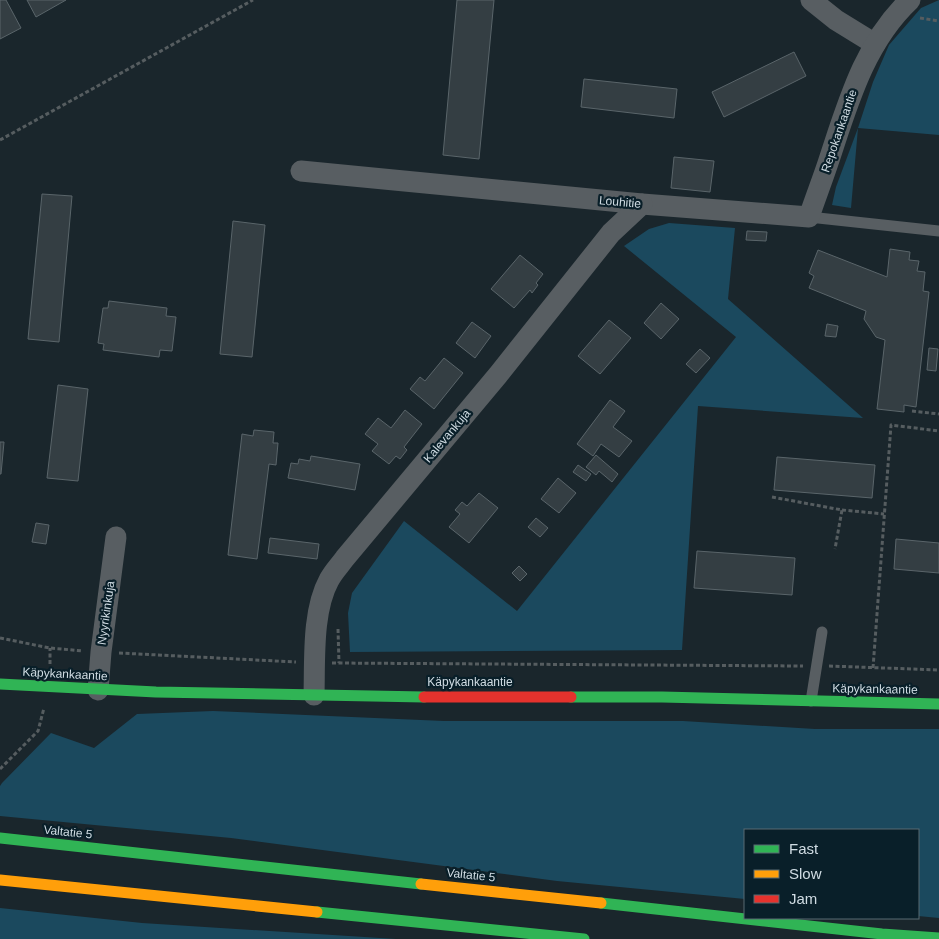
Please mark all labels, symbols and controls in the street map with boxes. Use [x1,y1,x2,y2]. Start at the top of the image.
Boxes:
street label: Repokankaantie [818,87,860,174]
street label: Louhitie [598,193,642,211]
street label: Kalevankuja [421,406,474,466]
street label: Nyyrikinkuja [95,580,117,646]
street label: Käpykankaantie [22,665,108,683]
street label: Käpykankaantie [427,675,513,689]
street label: Käpykankaantie [832,681,918,697]
street label: Valtatie 5 [43,822,93,842]
legend [744,829,919,919]
text: Fast [789,840,819,857]
street label: Valtatie 5 [446,865,496,885]
text: Slow [789,865,822,882]
text: Jam [789,890,817,907]

